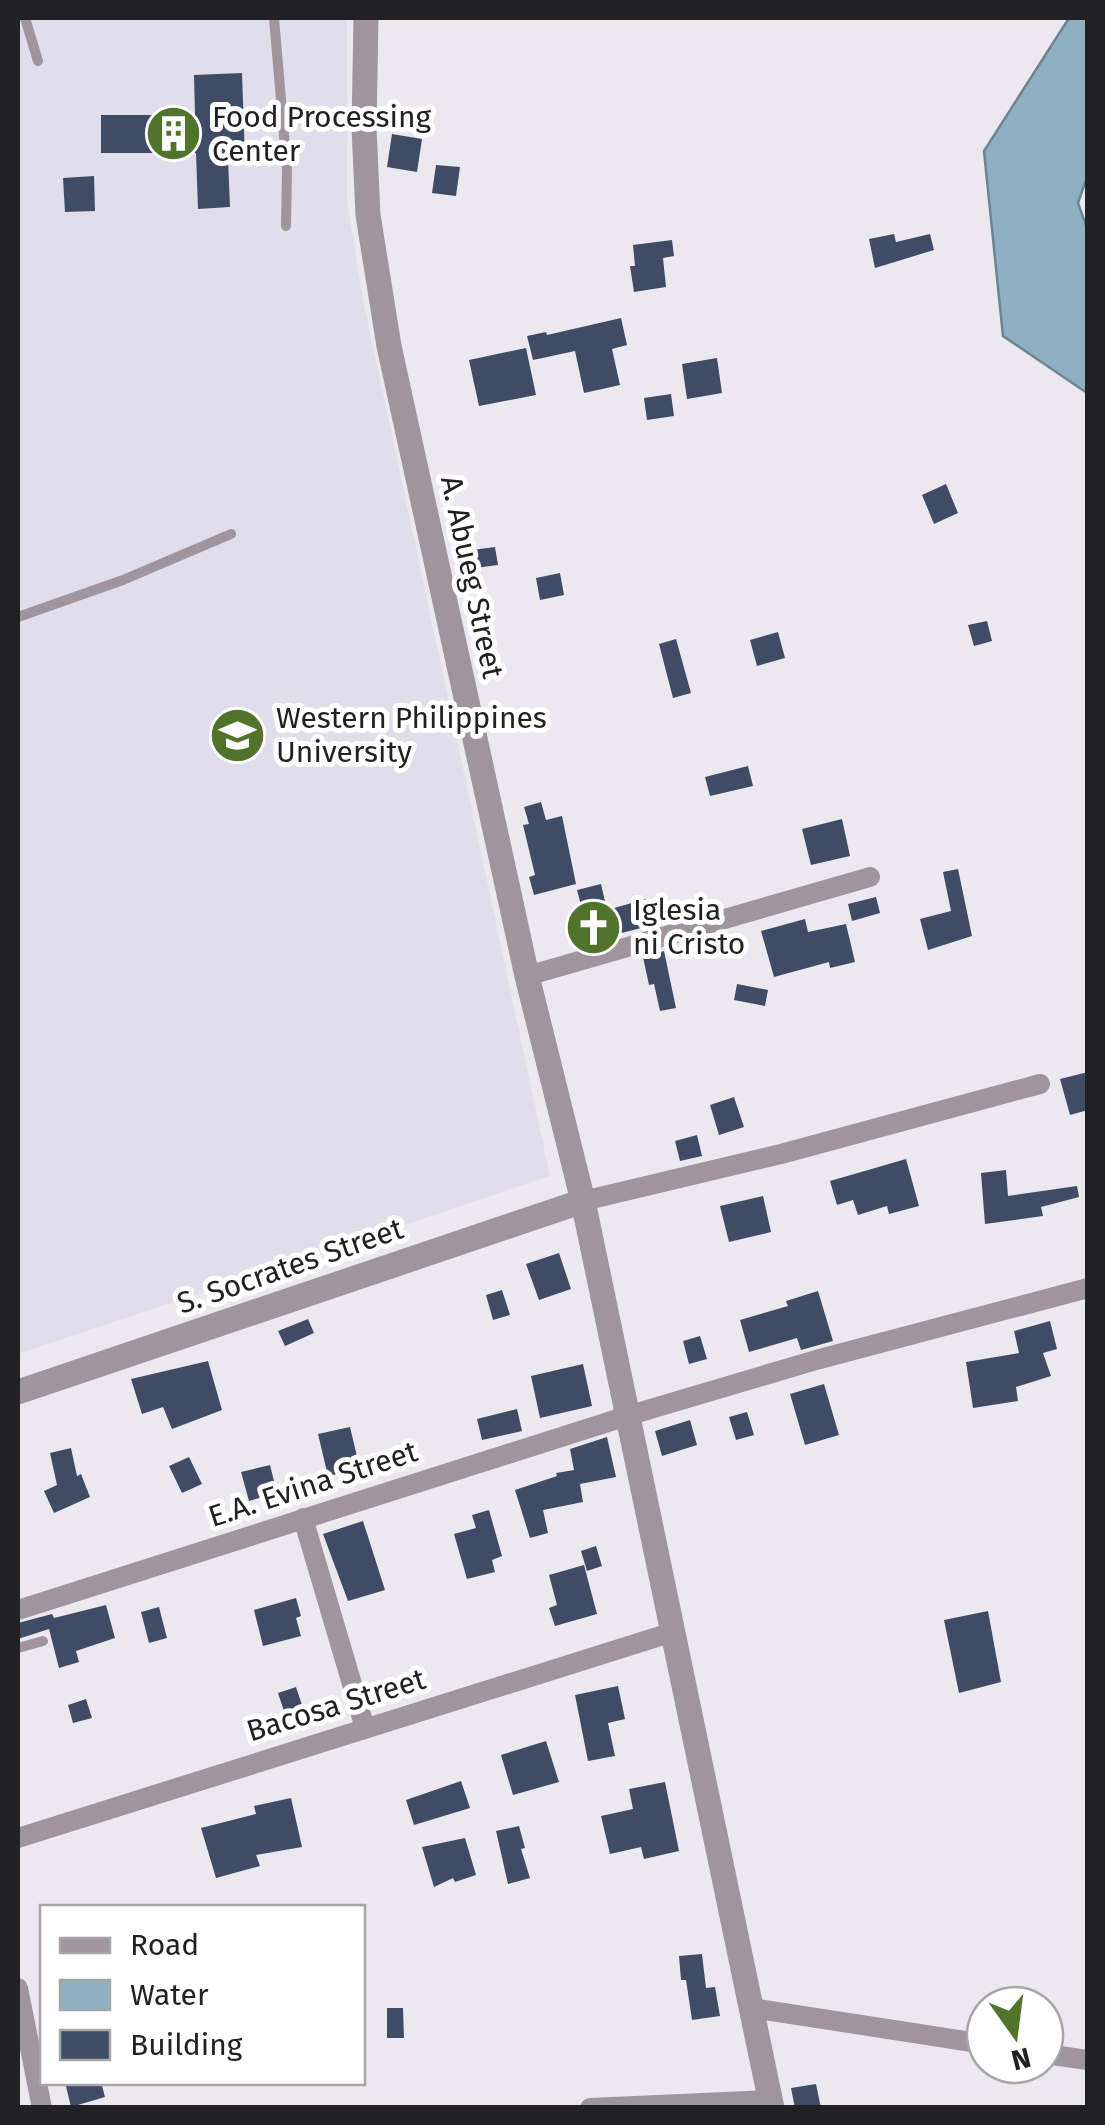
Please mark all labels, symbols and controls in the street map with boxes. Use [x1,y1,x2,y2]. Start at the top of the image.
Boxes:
place label: Food Processing Center [212,99,431,169]
building icon: Food Processing Center [143,104,203,164]
street label: A. Abueg Street [433,472,511,682]
place label: Western Philippines University [276,700,547,770]
school or university icon: Western Philippines University [207,705,267,765]
place label: Iglesia ni Cristo [633,892,745,962]
church icon: Iglesia ni Cristo [564,897,624,957]
street label: S. Socrates Street [172,1210,408,1322]
street label: E.A. Evina Street [204,1433,422,1535]
street label: Bacosa Street [242,1661,430,1749]
legend [40,1905,365,2085]
text: Road [130,1927,199,1963]
text: Water [130,1977,209,2013]
north arrow [965,1985,1065,2085]
text: Building [130,2027,243,2063]
text: N [1008,2041,1034,2077]

